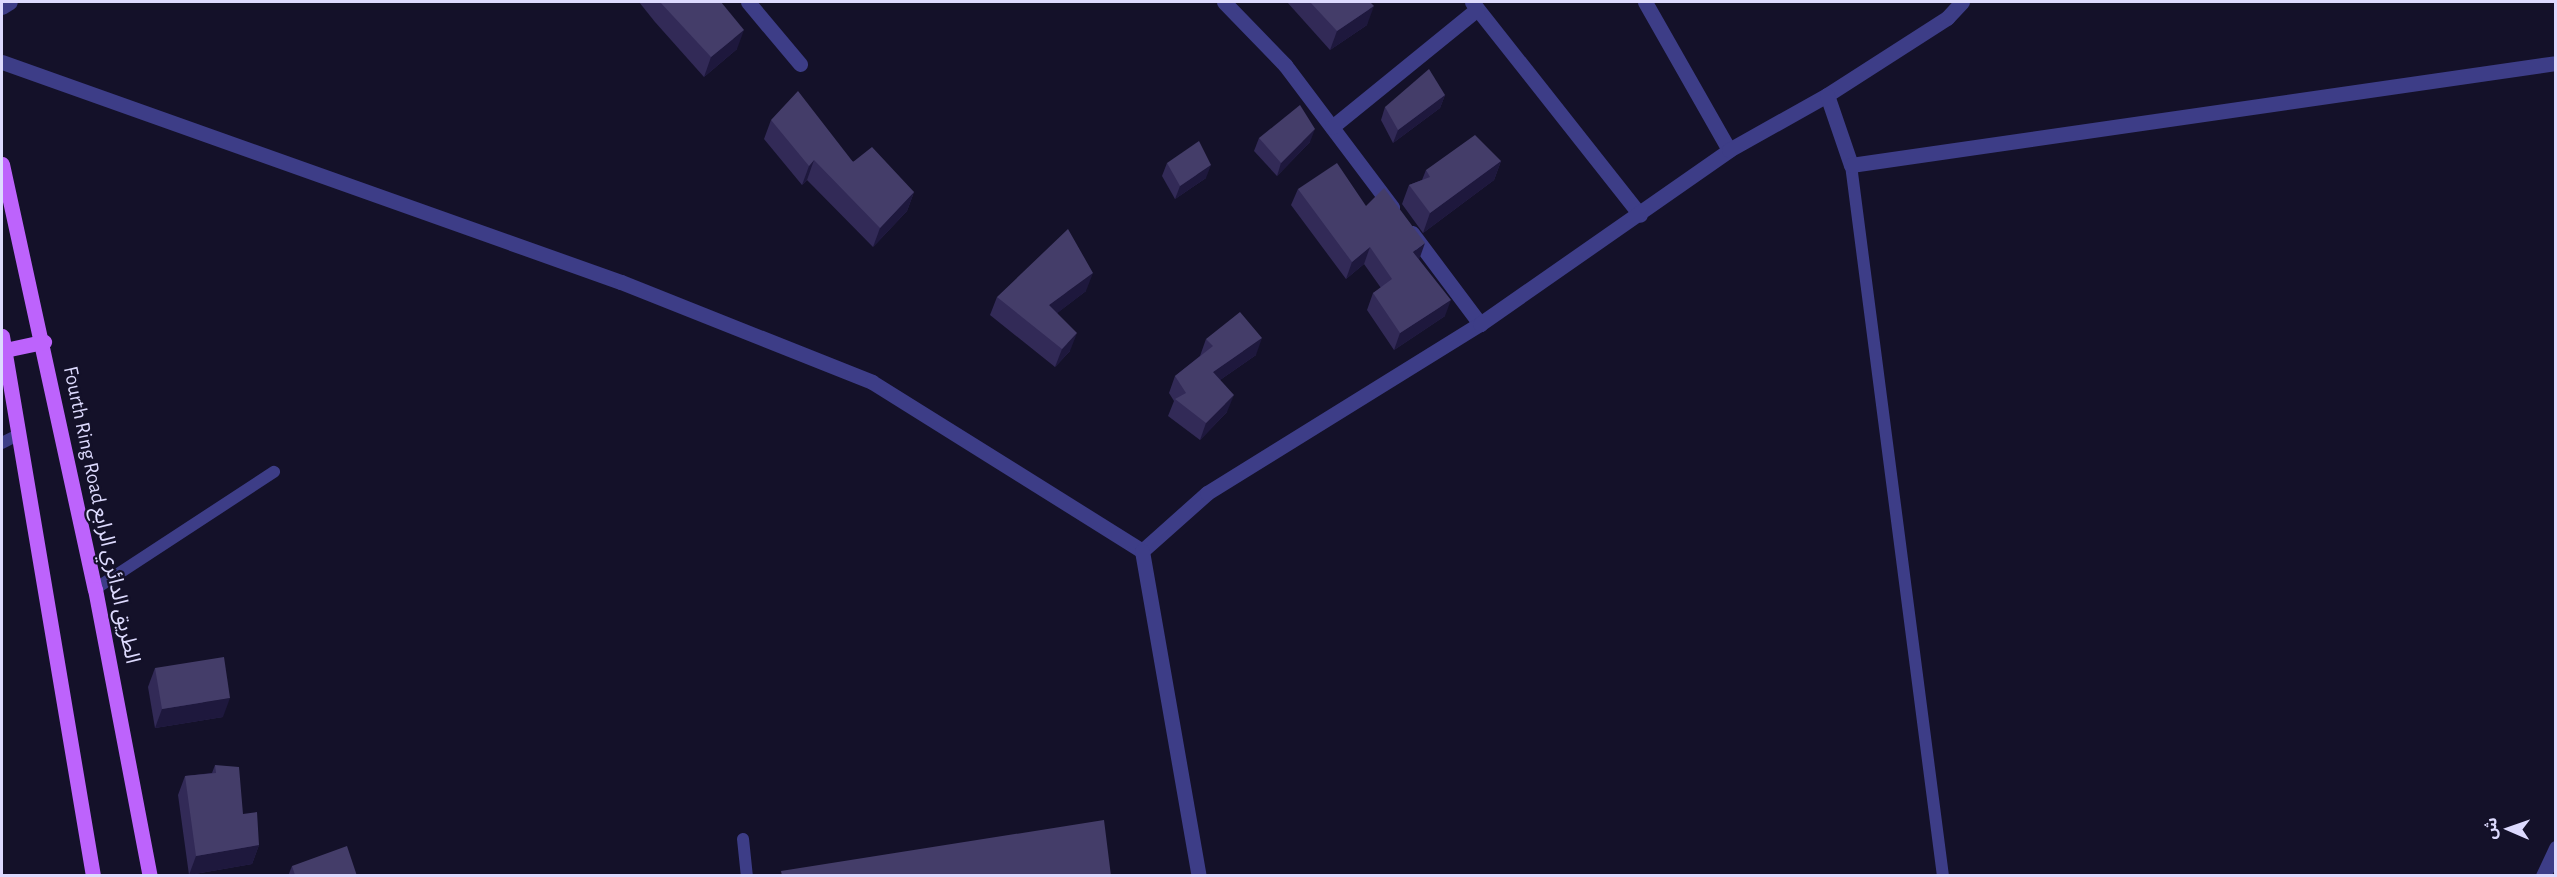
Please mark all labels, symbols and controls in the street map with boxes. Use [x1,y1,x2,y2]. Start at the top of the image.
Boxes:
street label: Fourth Ring Road الطريق الدائري الرابع [57,364,145,666]
north arrow [2479,799,2539,859]
text: ش [2483,817,2499,840]

